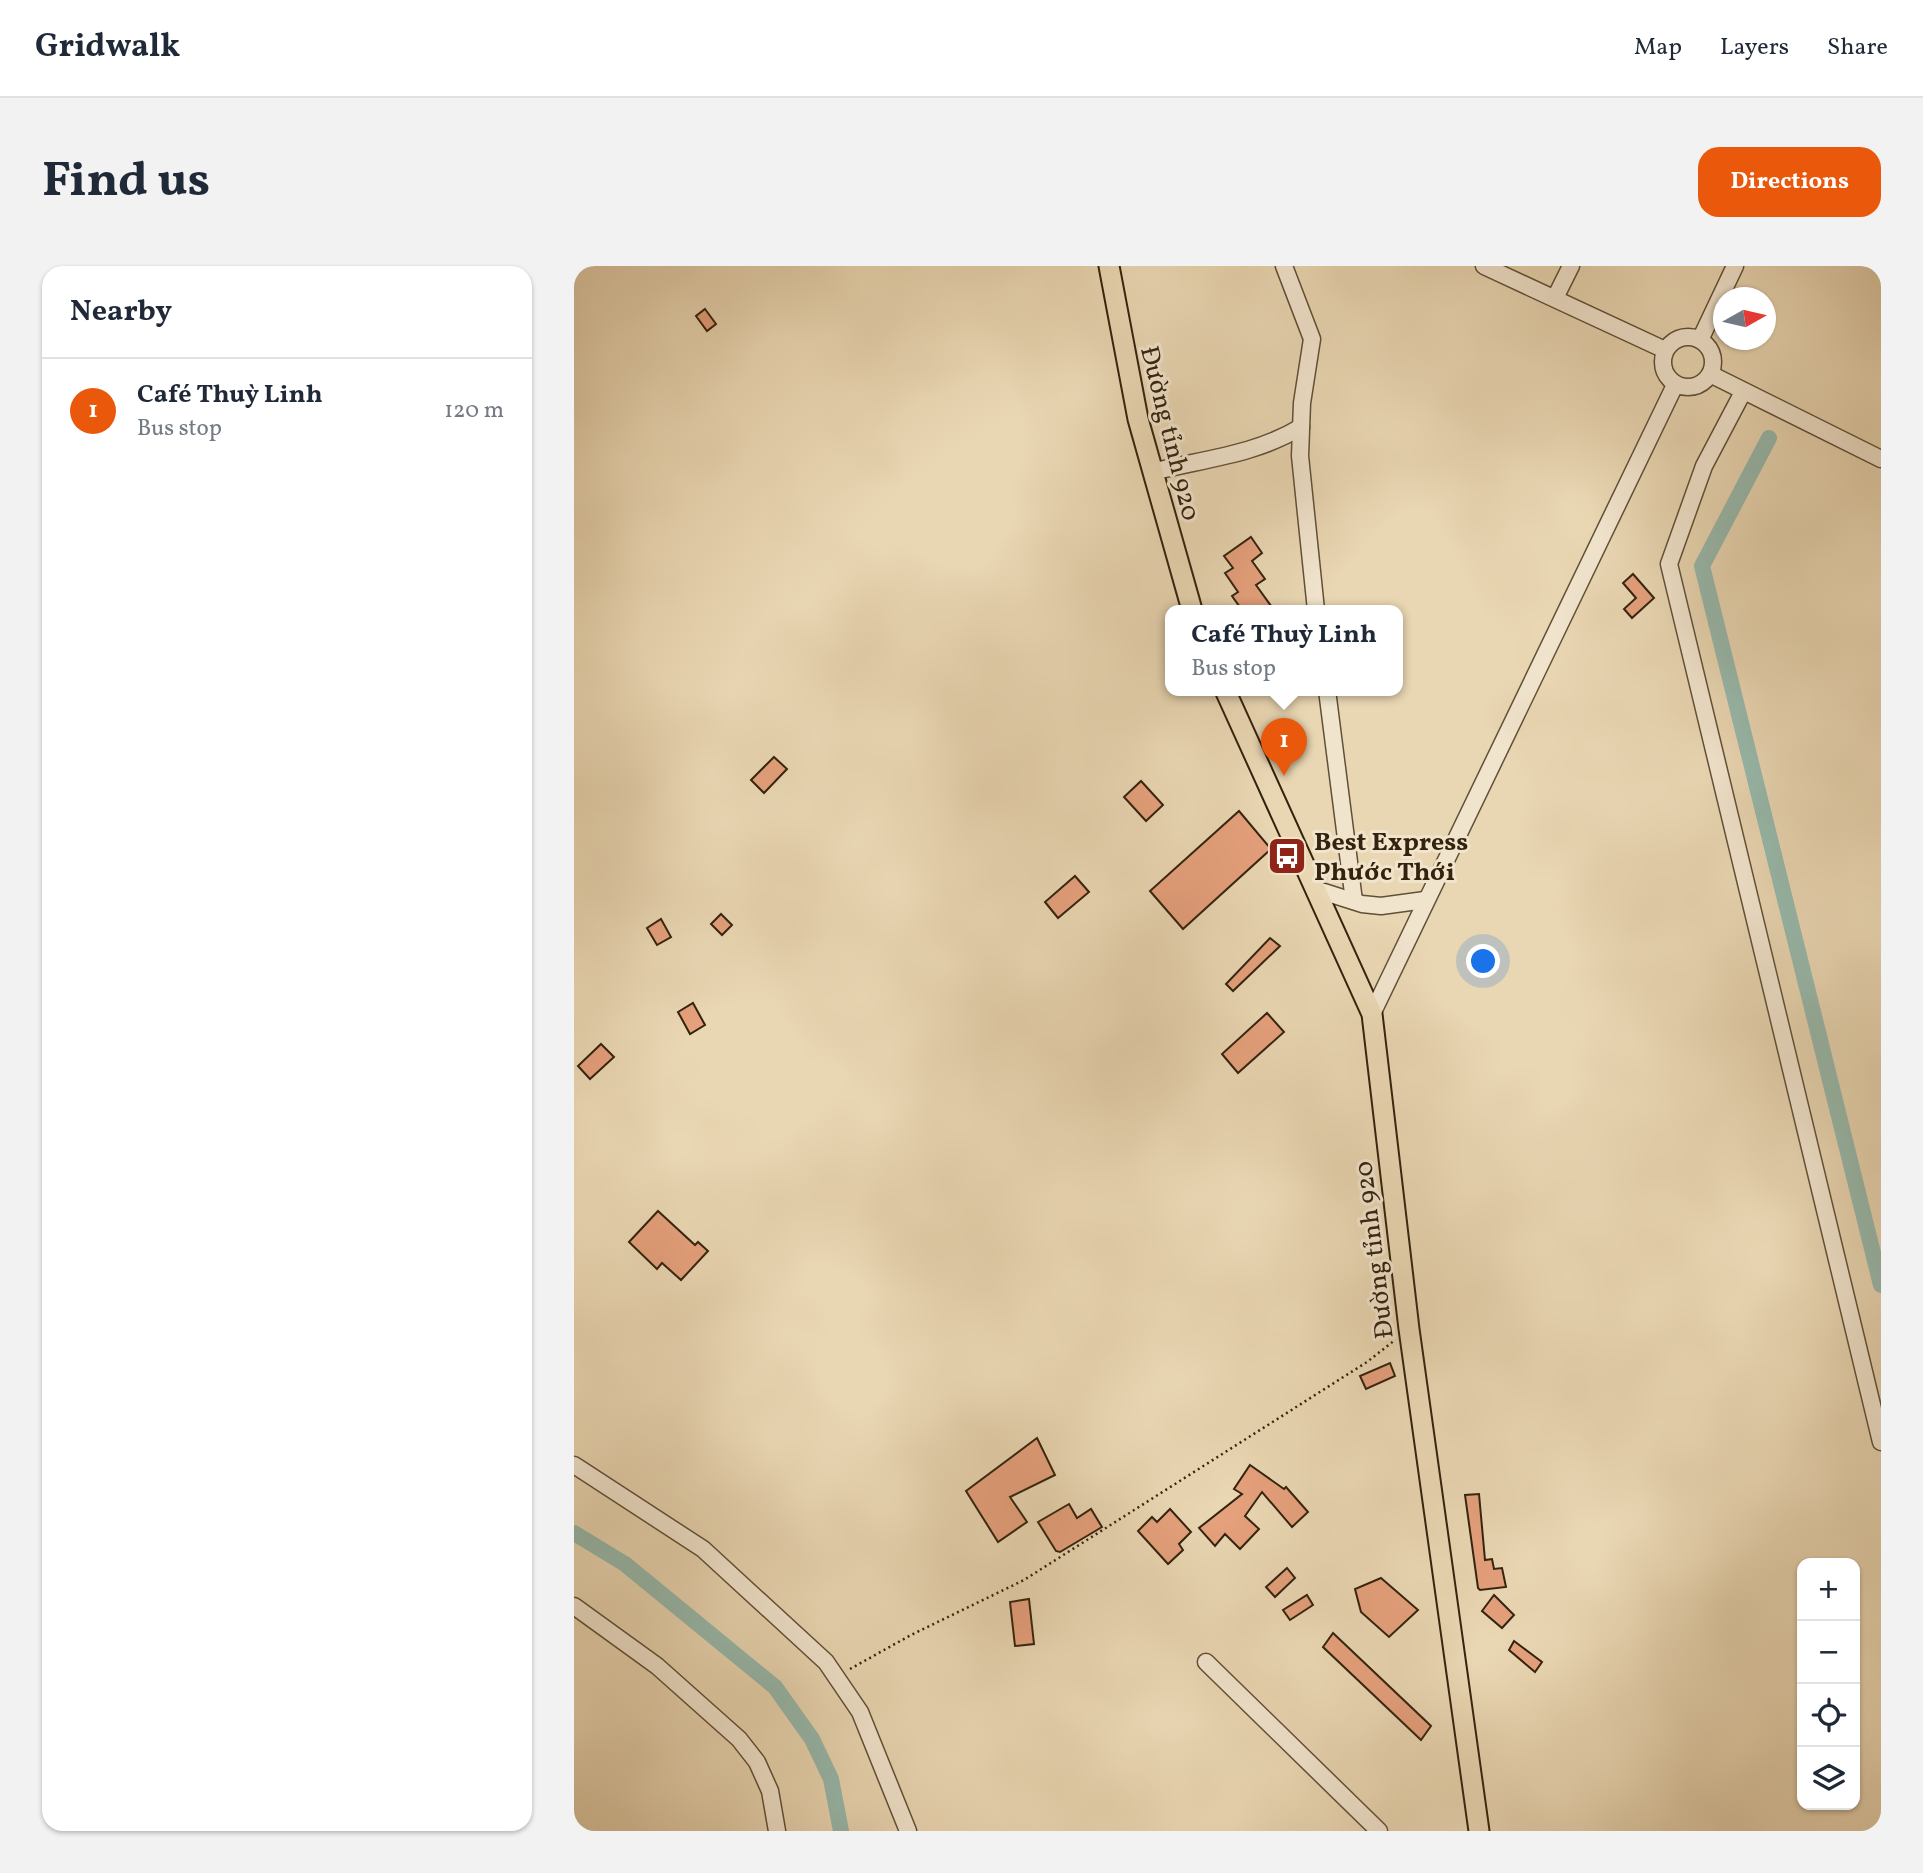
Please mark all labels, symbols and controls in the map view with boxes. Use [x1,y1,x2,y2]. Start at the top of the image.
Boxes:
text: Gridwalk [35,25,180,71]
text: Map [1634,31,1682,65]
text: Layers [1720,31,1789,65]
text: Share [1827,31,1888,65]
button: Directions [1698,147,1881,217]
text: Find us [42,148,210,217]
north arrow [1713,287,1776,350]
text: Nearby [70,291,172,333]
street label: Đường tỉnh 920 [1130,342,1208,525]
text: Café Thuỳ Linh [137,377,323,413]
text: 1 [88,395,98,427]
text: 120 m [444,395,504,427]
text: Bus stop [137,413,222,445]
popup [1165,605,1403,696]
text: Café Thuỳ Linh [1191,617,1377,653]
text: Bus stop [1191,653,1276,685]
pin: 1 [1261,718,1307,776]
place label: Best Express Phước Thới [1314,825,1468,891]
bus stop icon: Best Express Phước Thới [1266,835,1308,877]
your location [1466,944,1500,978]
street label: Đường tỉnh 920 [1346,1159,1404,1341]
map controls [1797,1558,1860,1810]
button: + [1797,1558,1860,1621]
button: − [1797,1621,1860,1684]
button: locate [1797,1684,1860,1747]
button: layers [1797,1747,1860,1810]

